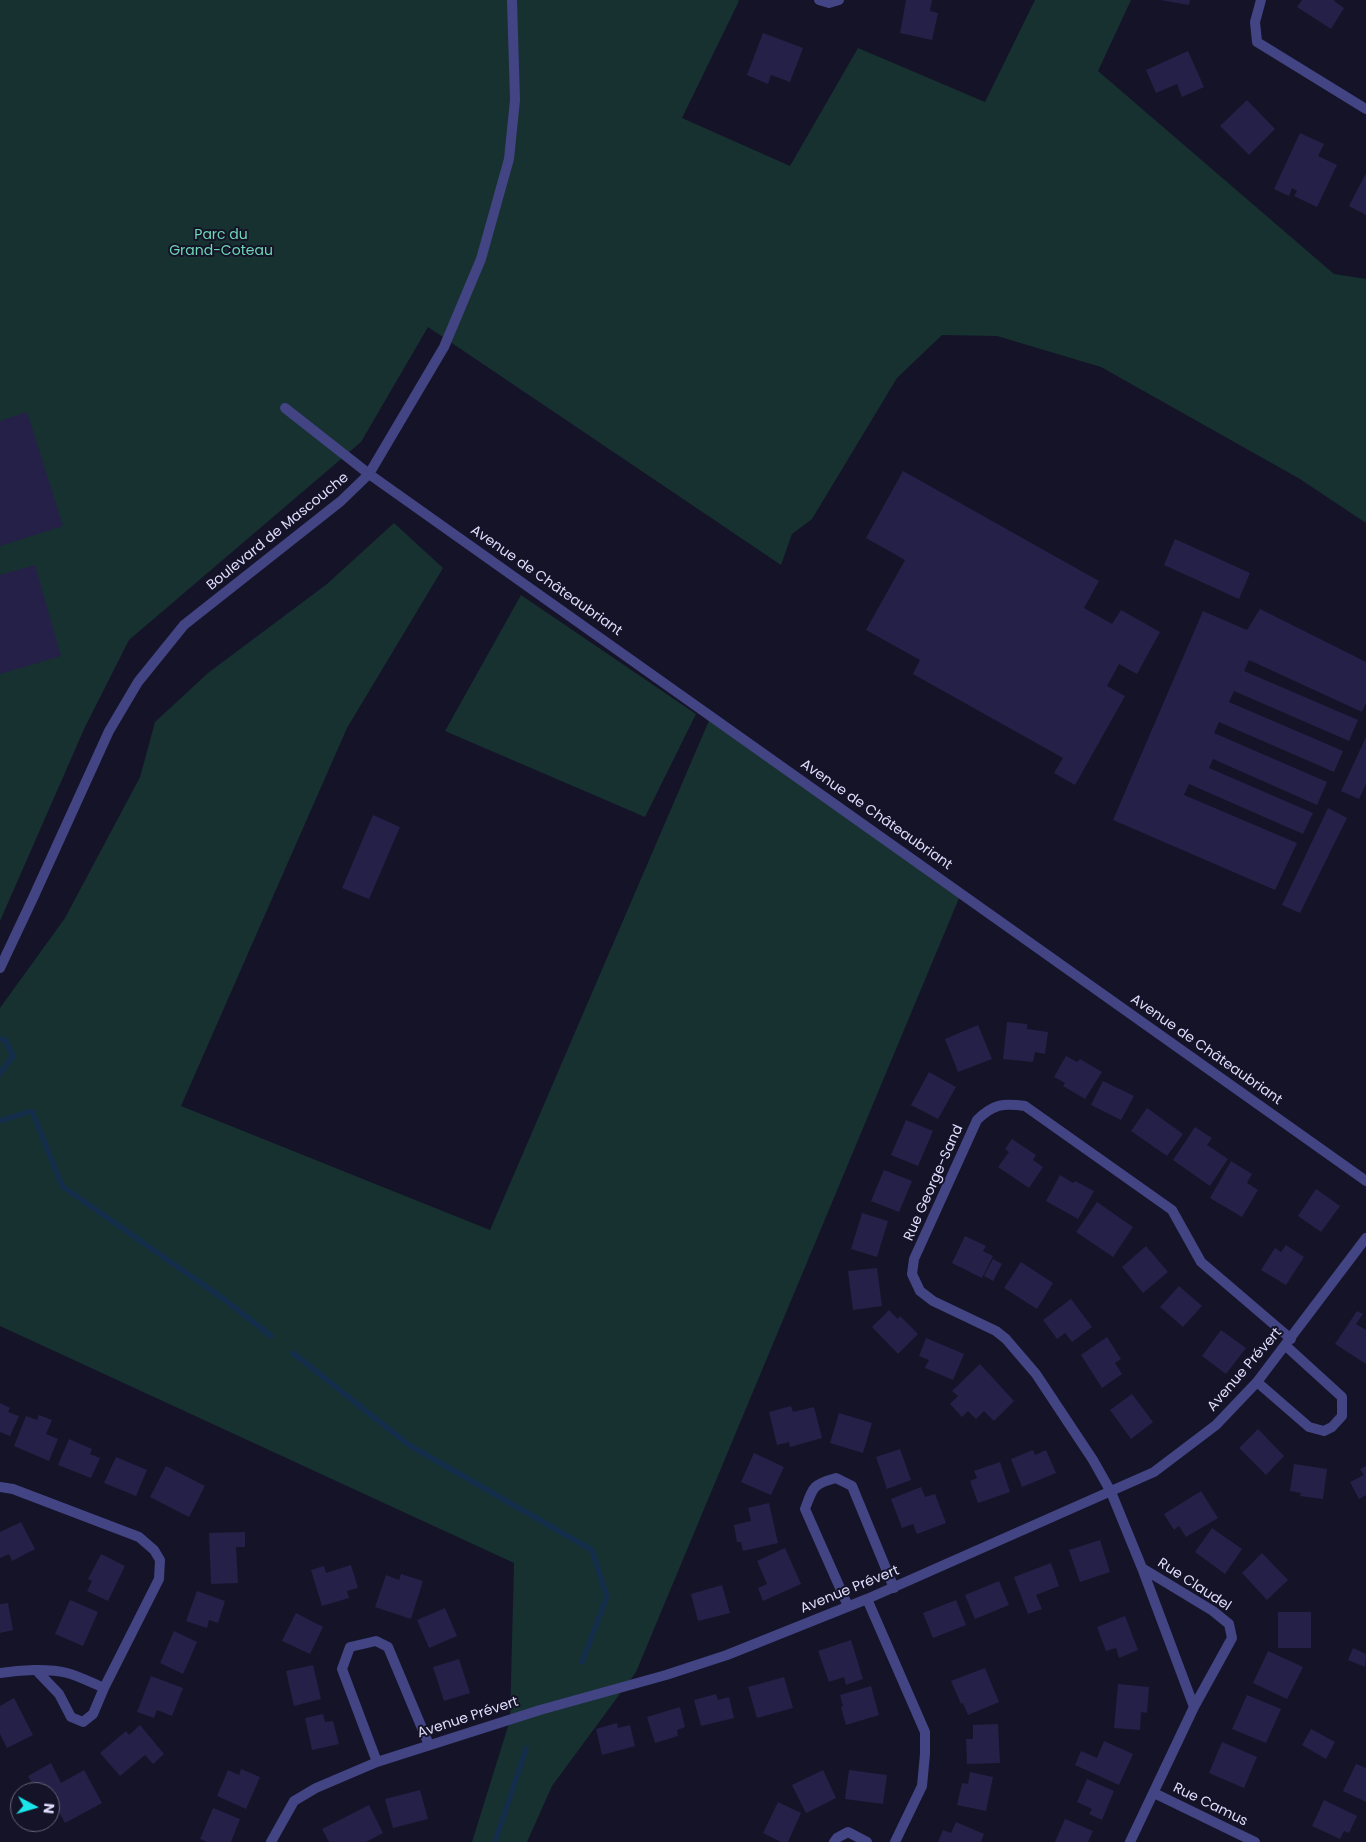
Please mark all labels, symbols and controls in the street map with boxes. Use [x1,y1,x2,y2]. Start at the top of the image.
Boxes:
park label: Parc du Grand-Coteau [169,227,273,260]
street label: Boulevard de Mascouche [204,470,352,594]
street label: Avenue de Châteaubriant [467,522,625,640]
street label: Avenue de Châteaubriant [797,756,955,874]
street label: Avenue de Châteaubriant [1127,991,1285,1109]
street label: Rue George-Sand [901,1122,967,1244]
street label: Avenue Prévert [1204,1325,1286,1415]
street label: Rue Claudel [1154,1555,1234,1615]
street label: Avenue Prévert [798,1563,902,1617]
street label: Avenue Prévert [415,1694,521,1742]
street label: Rue Camus [1170,1780,1250,1830]
north arrow [10,1782,60,1832]
text: N [38,1802,59,1815]

